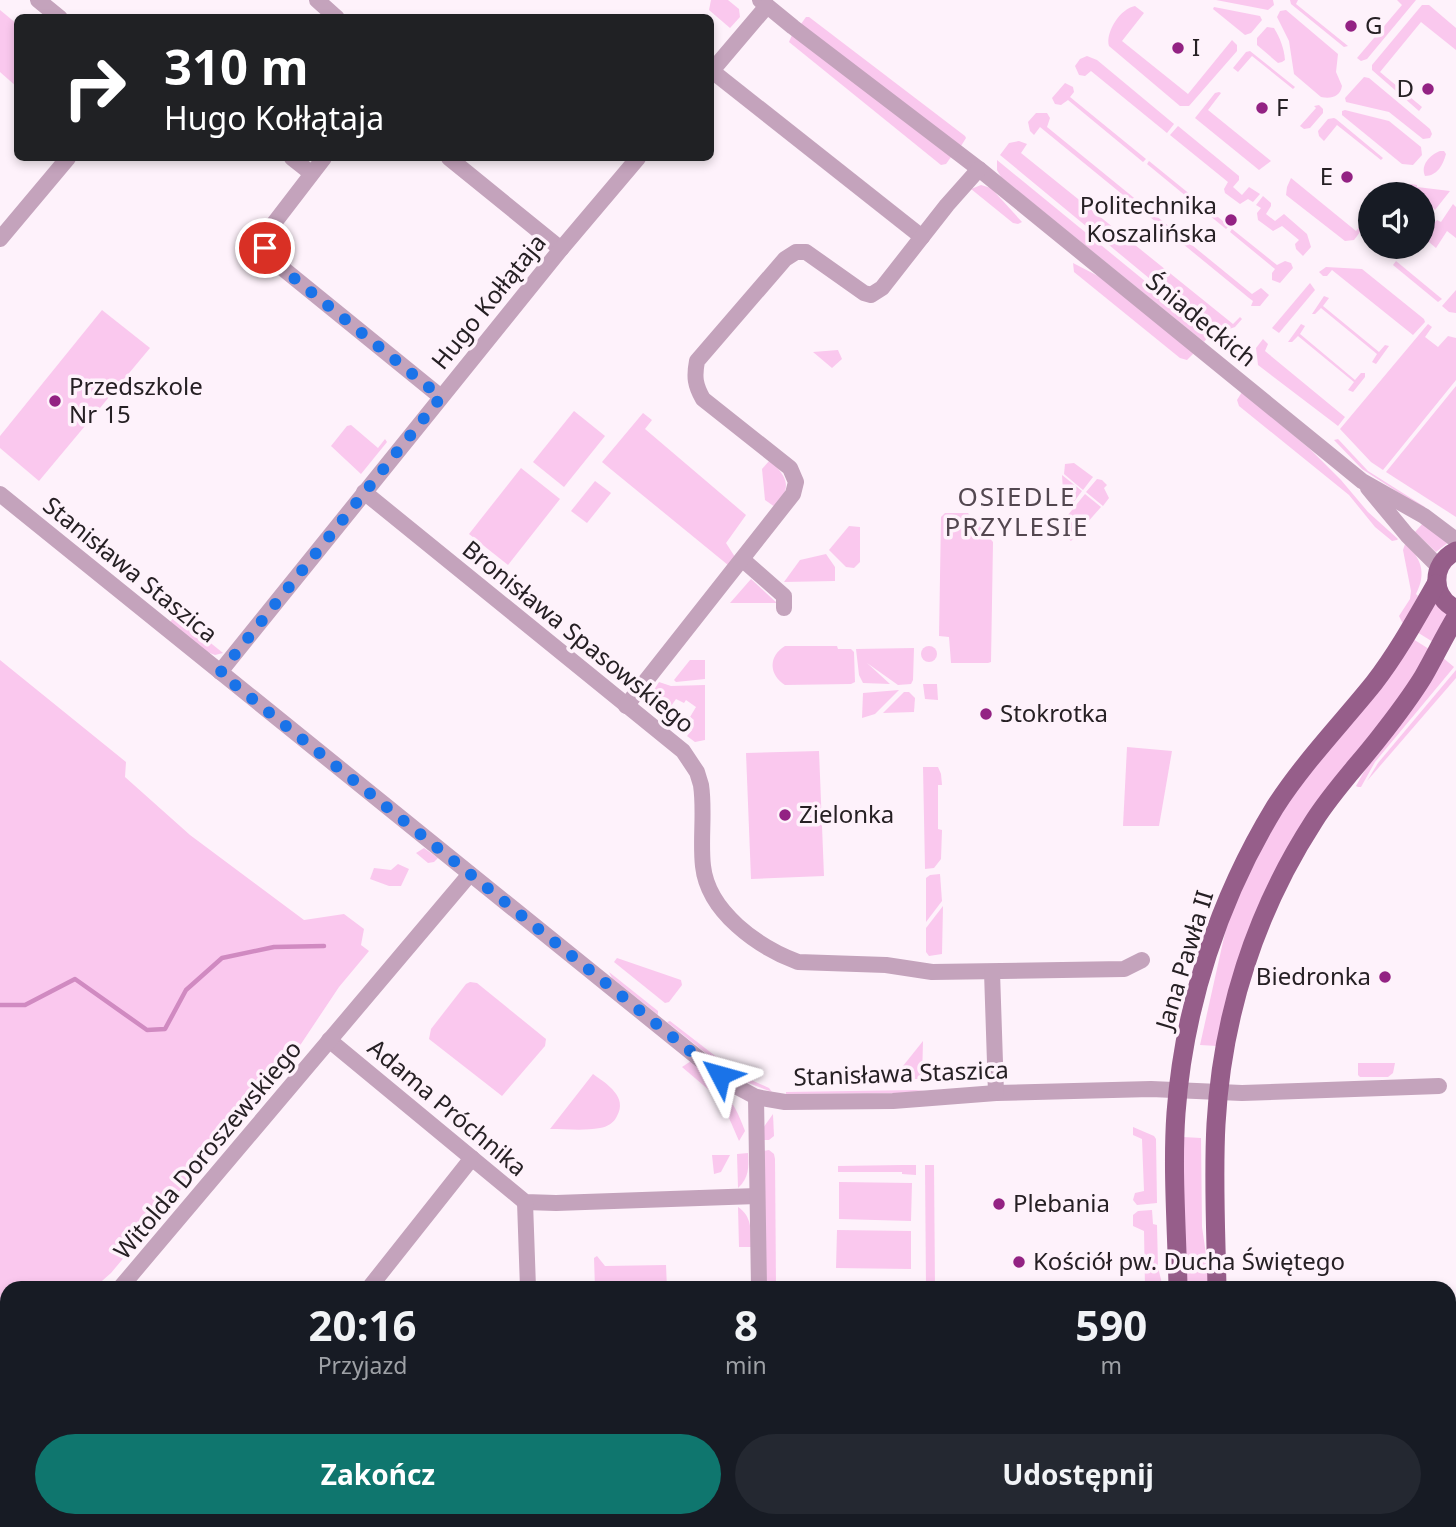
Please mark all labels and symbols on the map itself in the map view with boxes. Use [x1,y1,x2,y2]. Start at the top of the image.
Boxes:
place label: G [1365,8,1382,41]
marker: G [1343,18,1359,34]
place label: I [1192,30,1200,63]
marker: I [1170,40,1186,56]
place label: D [1396,71,1414,104]
marker: D [1420,81,1436,97]
place label: F [1276,90,1288,123]
marker: F [1254,100,1270,116]
place label: E [1320,159,1333,192]
marker: E [1339,169,1355,185]
place label: Politechnika Koszalińska [1080,188,1217,249]
marker: Politechnika Koszalińska [1223,212,1239,228]
pin [235,218,295,278]
street label: Hugo Kołłątaja [423,226,553,376]
street label: Śniadeckich [1140,264,1264,373]
place label: Przedszkole Nr 15 [69,369,203,430]
marker: Przedszkole Nr 15 [47,393,63,409]
district label: OSIEDLE PRZYLESIE [944,478,1090,544]
street label: Stanisława Staszica [37,488,225,649]
street label: Bronisława Spasowskiego [456,532,702,740]
place label: Stokrotka [1000,696,1108,729]
marker: Stokrotka [978,706,994,722]
place label: Zielonka [799,797,894,830]
marker: Zielonka [777,807,793,823]
street label: Jana Pawła II [1146,886,1220,1035]
place label: Biedronka [1256,959,1371,992]
marker: Biedronka [1377,969,1393,985]
street label: Adama Próchnika [362,1031,534,1183]
street label: Witolda Doroszewskiego [105,1033,308,1265]
position arrow [683,1038,757,1112]
street label: Stanisława Staszica [793,1052,1009,1093]
place label: Plebania [1013,1186,1110,1219]
marker: Plebania [991,1196,1007,1212]
place label: Kościół pw. Ducha Świętego [1033,1244,1345,1277]
marker: Kościół pw. Ducha Świętego [1011,1254,1027,1270]

